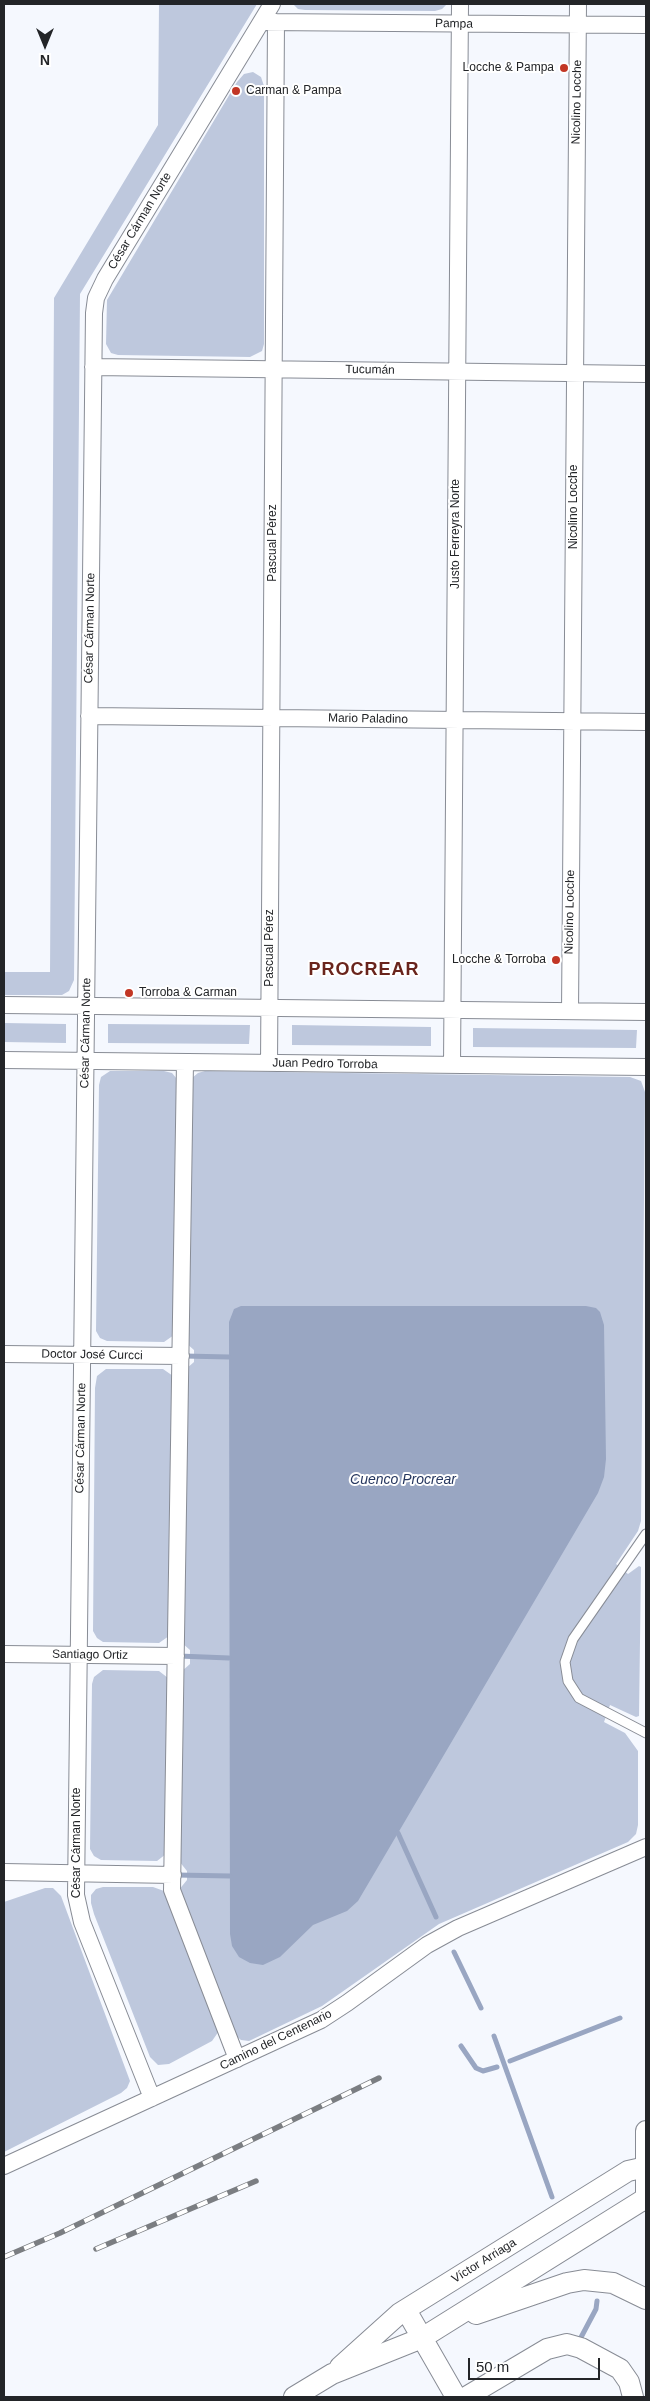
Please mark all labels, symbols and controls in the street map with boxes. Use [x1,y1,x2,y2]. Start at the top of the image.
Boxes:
street label: Pampa [435,16,473,32]
north arrow [20,20,70,70]
text: N [40,52,50,68]
street label: Nicolino Locche [569,60,585,144]
place label: Locche & Pampa [463,61,554,75]
marker: Locche & Pampa [558,62,570,74]
place label: Carman & Pampa [246,84,341,98]
marker: Carman & Pampa [230,85,242,97]
street label: César Cárman Norte [105,170,175,272]
street label: Tucumán [345,362,395,378]
street label: Nicolino Locche [567,465,581,549]
street label: Justo Ferreyra Norte [449,479,463,589]
street label: Pascual Pérez [266,504,280,582]
street label: César Cárman Norte [82,573,98,683]
street label: Mario Paladino [328,711,408,727]
street label: Nicolino Locche [562,870,578,954]
street label: Pascual Pérez [263,909,277,987]
place label: Locche & Torroba [452,953,546,967]
marker: Locche & Torroba [550,954,562,966]
district label: PROCREAR [307,959,421,981]
street label: César Cárman Norte [78,978,94,1088]
place label: Torroba & Carman [139,986,237,1000]
marker: Torroba & Carman [123,987,135,999]
street label: Juan Pedro Torroba [272,1056,378,1072]
street label: Doctor José Curcci [41,1347,143,1363]
street label: César Cárman Norte [73,1383,89,1493]
water label: Cuenco Procrear [350,1472,456,1488]
street label: Santiago Ortiz [52,1647,128,1663]
street label: César Cárman Norte [70,1788,84,1898]
street label: Camino del Centenario [218,2007,334,2073]
street label: Víctor Arriaga [449,2235,519,2287]
scale bar [470,2348,602,2380]
text: 50 m [476,2358,509,2375]

